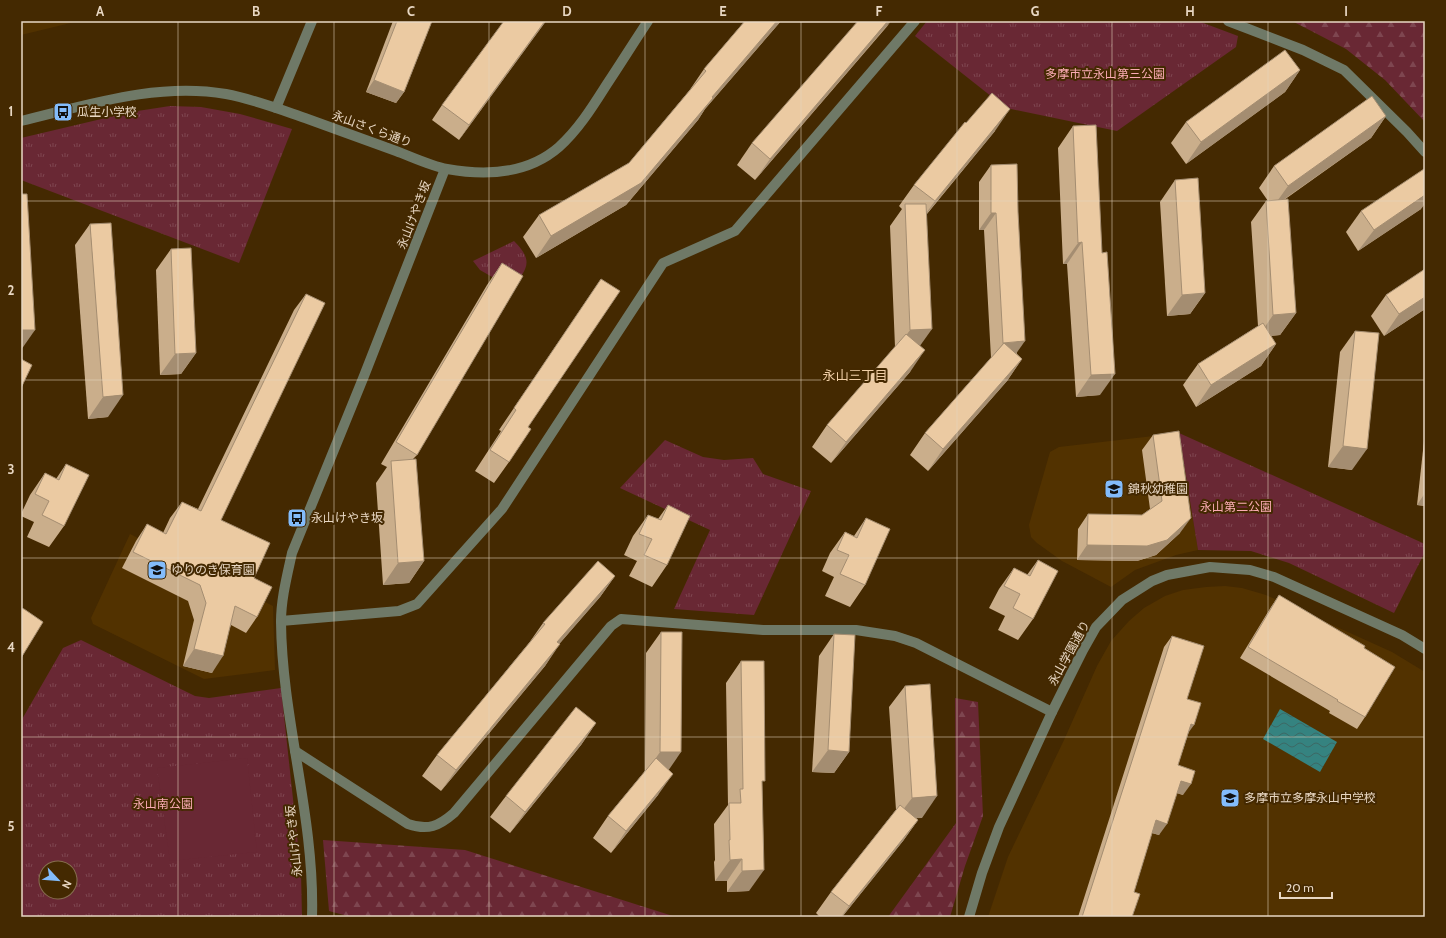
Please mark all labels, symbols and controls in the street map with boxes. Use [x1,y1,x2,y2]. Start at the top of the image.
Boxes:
text: A [96,3,105,19]
text: B [252,3,260,19]
text: C [407,3,415,19]
text: D [562,3,572,19]
text: E [719,3,727,19]
text: F [876,3,883,19]
text: G [1031,3,1040,19]
text: H [1185,3,1195,19]
text: I [1344,3,1348,19]
park label: 多摩市立永山第三公園 [1045,66,1165,81]
bus stop icon: 瓜生小学校 [52,101,74,123]
text: 1 [9,103,13,119]
place label: 瓜生小学校 [77,104,137,119]
street label: 永山さくら通り [330,107,414,150]
street label: 永山けやき坂 [394,179,433,251]
text: 2 [8,282,15,298]
district label: 永山三丁目 [822,367,888,383]
text: 3 [7,461,15,477]
school or university icon: 錦秋幼稚園 [1103,478,1125,500]
place label: 錦秋幼稚園 [1128,481,1188,496]
park label: 永山第二公園 [1200,499,1272,514]
bus stop icon: 永山けやき坂 [286,507,308,529]
place label: 永山けやき坂 [311,510,383,525]
school or university icon: ゆりのき保育園 [146,559,168,581]
place label: ゆりのき保育園 [171,562,255,577]
street label: 永山学園通り [1045,618,1093,688]
text: 4 [7,639,15,655]
school or university icon: 多摩市立多摩永山中学校 [1219,787,1241,809]
place label: 多摩市立多摩永山中学校 [1244,790,1376,805]
park label: 永山南公園 [133,796,193,811]
street label: 永山けやき坂 [282,804,305,878]
text: 5 [8,818,15,834]
north arrow [38,860,78,900]
scale bar [1280,874,1332,900]
text: N [59,878,75,891]
text: 20 m [1286,880,1314,895]

